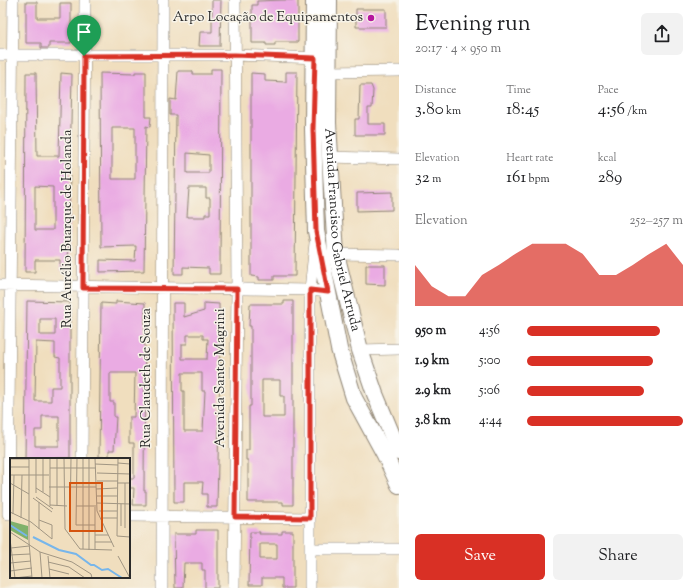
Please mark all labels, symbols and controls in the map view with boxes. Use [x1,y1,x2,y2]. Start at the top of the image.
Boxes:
place label: Arpo Locação de Equipamentos [173,8,363,28]
text: Evening run [415,9,531,41]
marker: Arpo Locação de Equipamentos [366,13,376,23]
button: share [641,13,683,55]
pin [67,15,101,56]
icon: arrive [73,21,95,43]
text: 20:17 · 4 × 950 m [415,40,501,58]
text: Distance [415,82,456,98]
text: Time [506,82,531,98]
text: Pace [598,82,619,98]
text: 3.80 [415,98,444,122]
text: 18:45 [506,98,539,122]
text: 4:56 [598,98,625,122]
text: km [444,103,461,119]
text: /km [625,103,647,119]
street label: Avenida Francisco Gabriel Arruda [318,127,365,334]
street label: Rua Aurélio Buarque de Holanda [58,129,78,328]
text: Elevation [415,150,460,166]
text: Heart rate [506,150,553,166]
text: kcal [598,150,617,166]
text: 32 [415,166,430,190]
text: 161 [506,166,526,190]
text: 289 [598,166,622,190]
text: m [430,171,441,187]
text: bpm [526,171,550,187]
text: Elevation [415,212,468,230]
text: 252–257 m [629,212,683,230]
street label: Rua Claudeth de Souza [137,307,157,448]
street label: Avenida Santo Magrini [211,308,231,448]
text: 950 m [415,322,446,340]
text: 4:56 [479,322,500,340]
text: 1.9 km [415,352,449,370]
text: 5:00 [479,352,500,370]
text: 2.9 km [415,382,451,400]
text: 5:06 [479,382,500,400]
text: 3.8 km [415,412,451,430]
text: 4:44 [479,412,502,430]
inset map [10,458,130,578]
button: Save [415,534,545,580]
button: Share [553,534,683,580]

